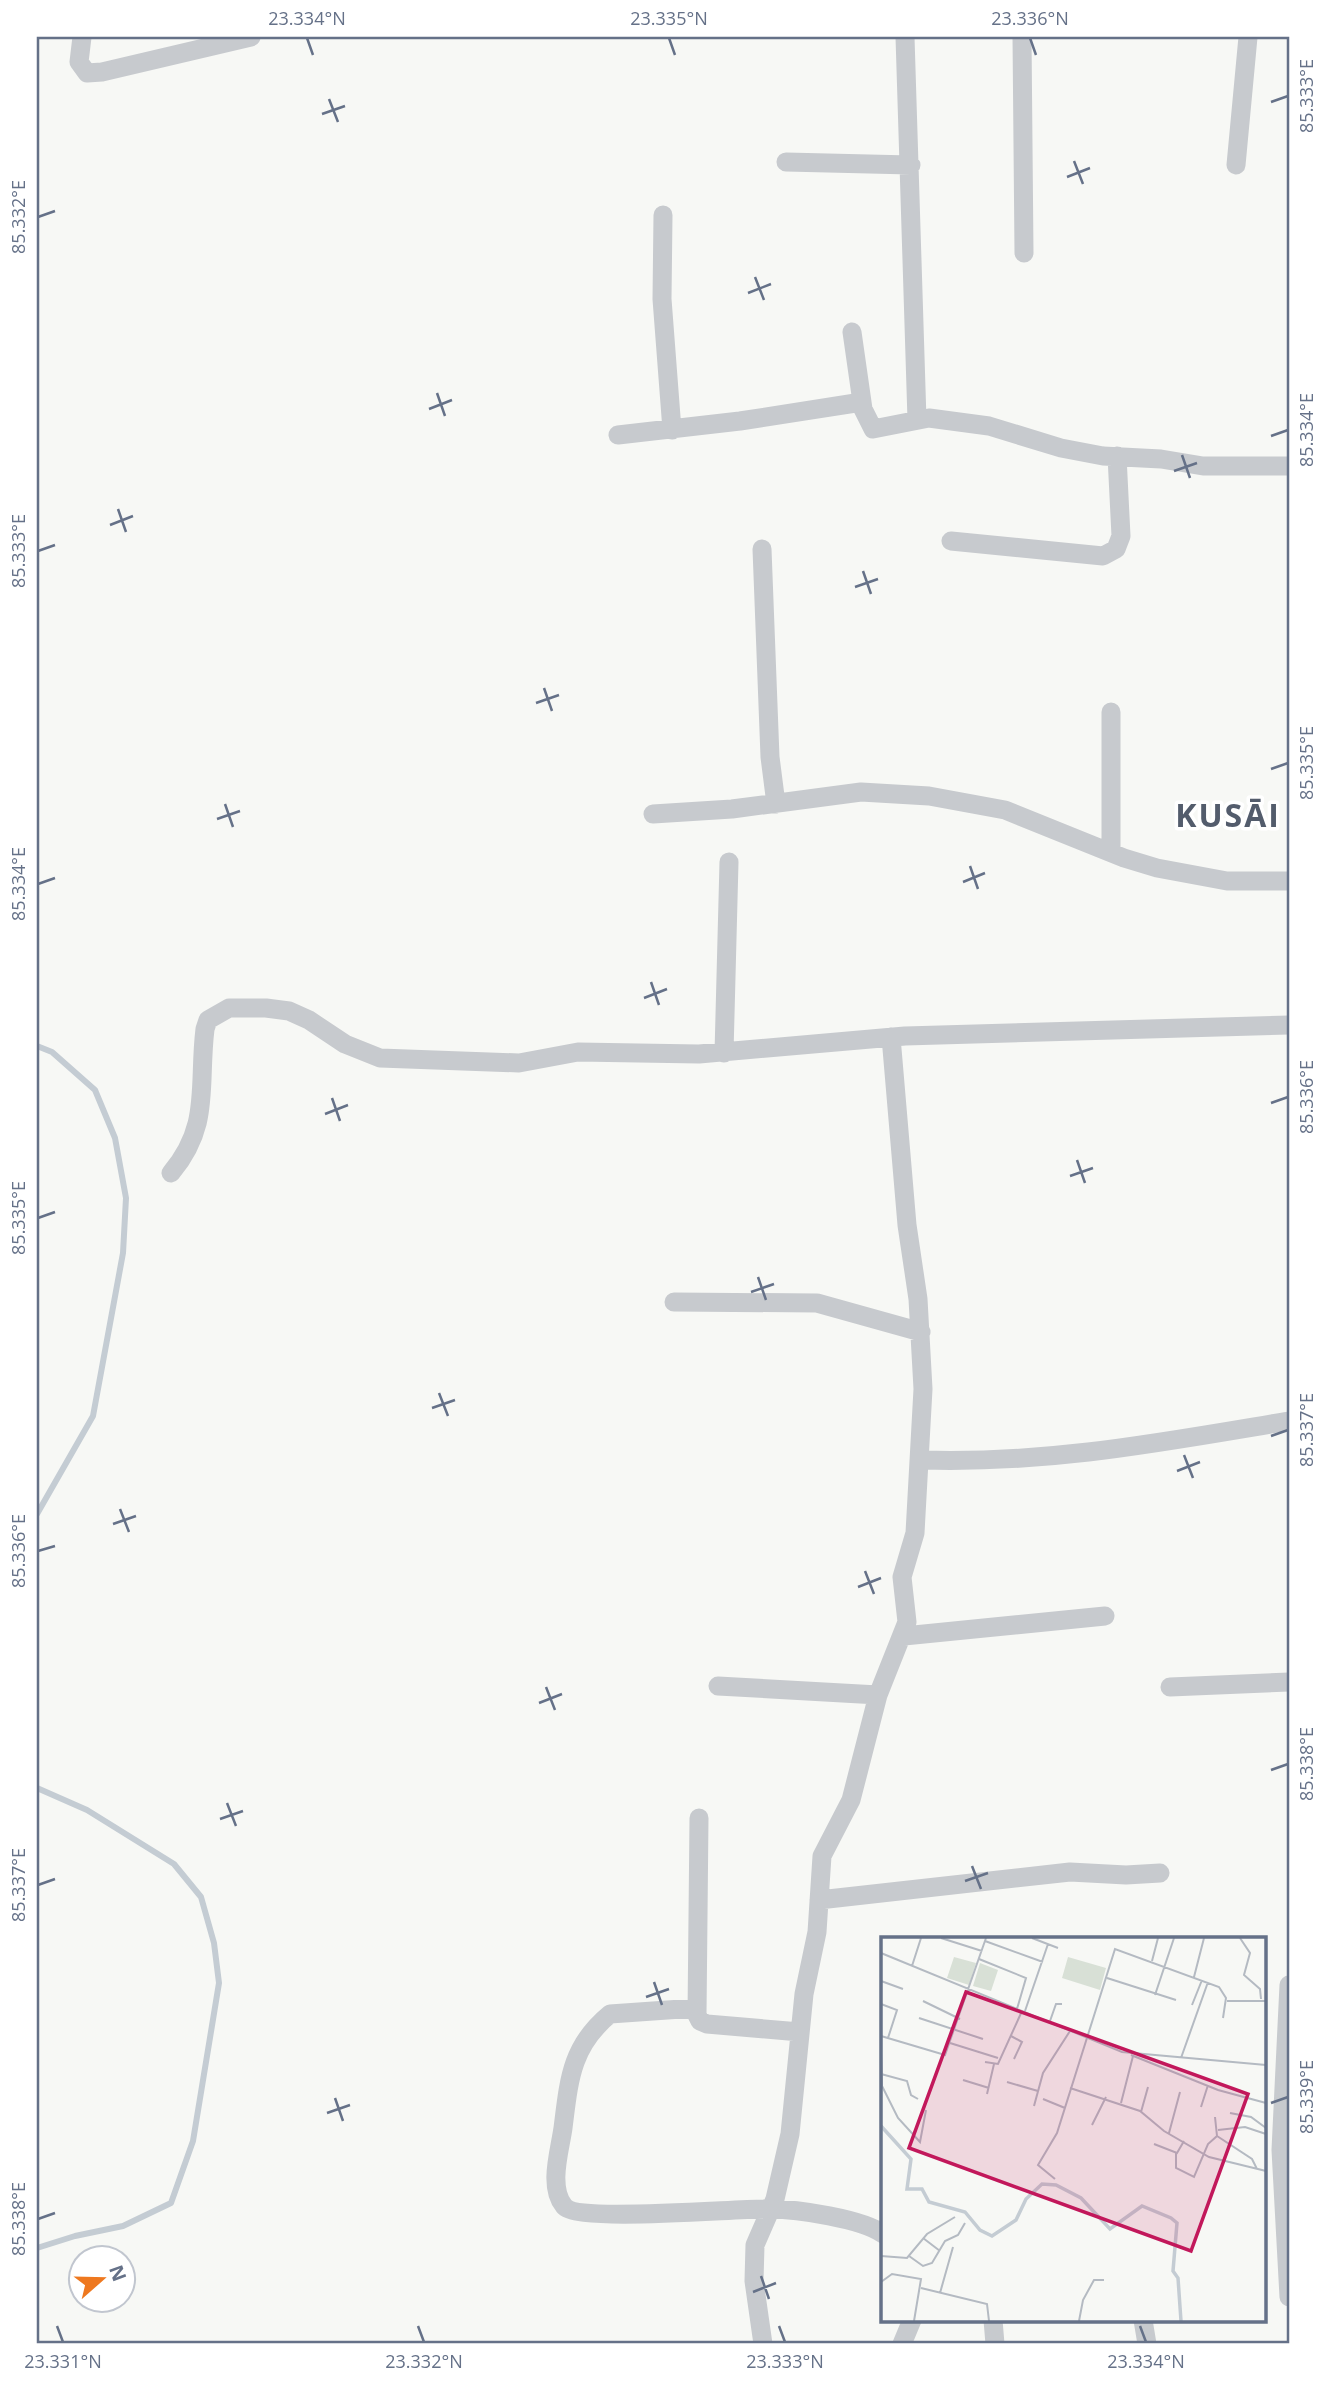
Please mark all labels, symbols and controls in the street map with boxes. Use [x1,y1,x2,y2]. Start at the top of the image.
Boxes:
text: 23.334°N [268,6,346,30]
text: 23.335°N [630,6,708,30]
text: 23.336°N [991,6,1069,30]
text: 85.333°E [1294,59,1318,133]
text: 85.332°E [6,180,30,254]
text: 85.334°E [1294,393,1318,467]
text: 85.333°E [6,514,30,588]
text: 85.335°E [1294,726,1318,800]
district label: KUSĀI [1175,793,1281,836]
text: 85.334°E [6,847,30,921]
text: 85.336°E [1294,1060,1318,1134]
text: 85.335°E [6,1181,30,1255]
text: 85.337°E [1294,1393,1318,1467]
text: 85.336°E [6,1514,30,1588]
text: 85.338°E [1294,1727,1318,1801]
text: 85.337°E [6,1848,30,1922]
inset map [881,1937,1266,2322]
text: 85.339°E [1294,2060,1318,2134]
text: 85.338°E [6,2182,30,2256]
north arrow [66,2244,136,2314]
text: N [103,2261,133,2285]
text: 23.331°N [24,2349,102,2373]
text: 23.332°N [385,2349,463,2373]
text: 23.333°N [746,2349,824,2373]
text: 23.334°N [1107,2349,1185,2373]

